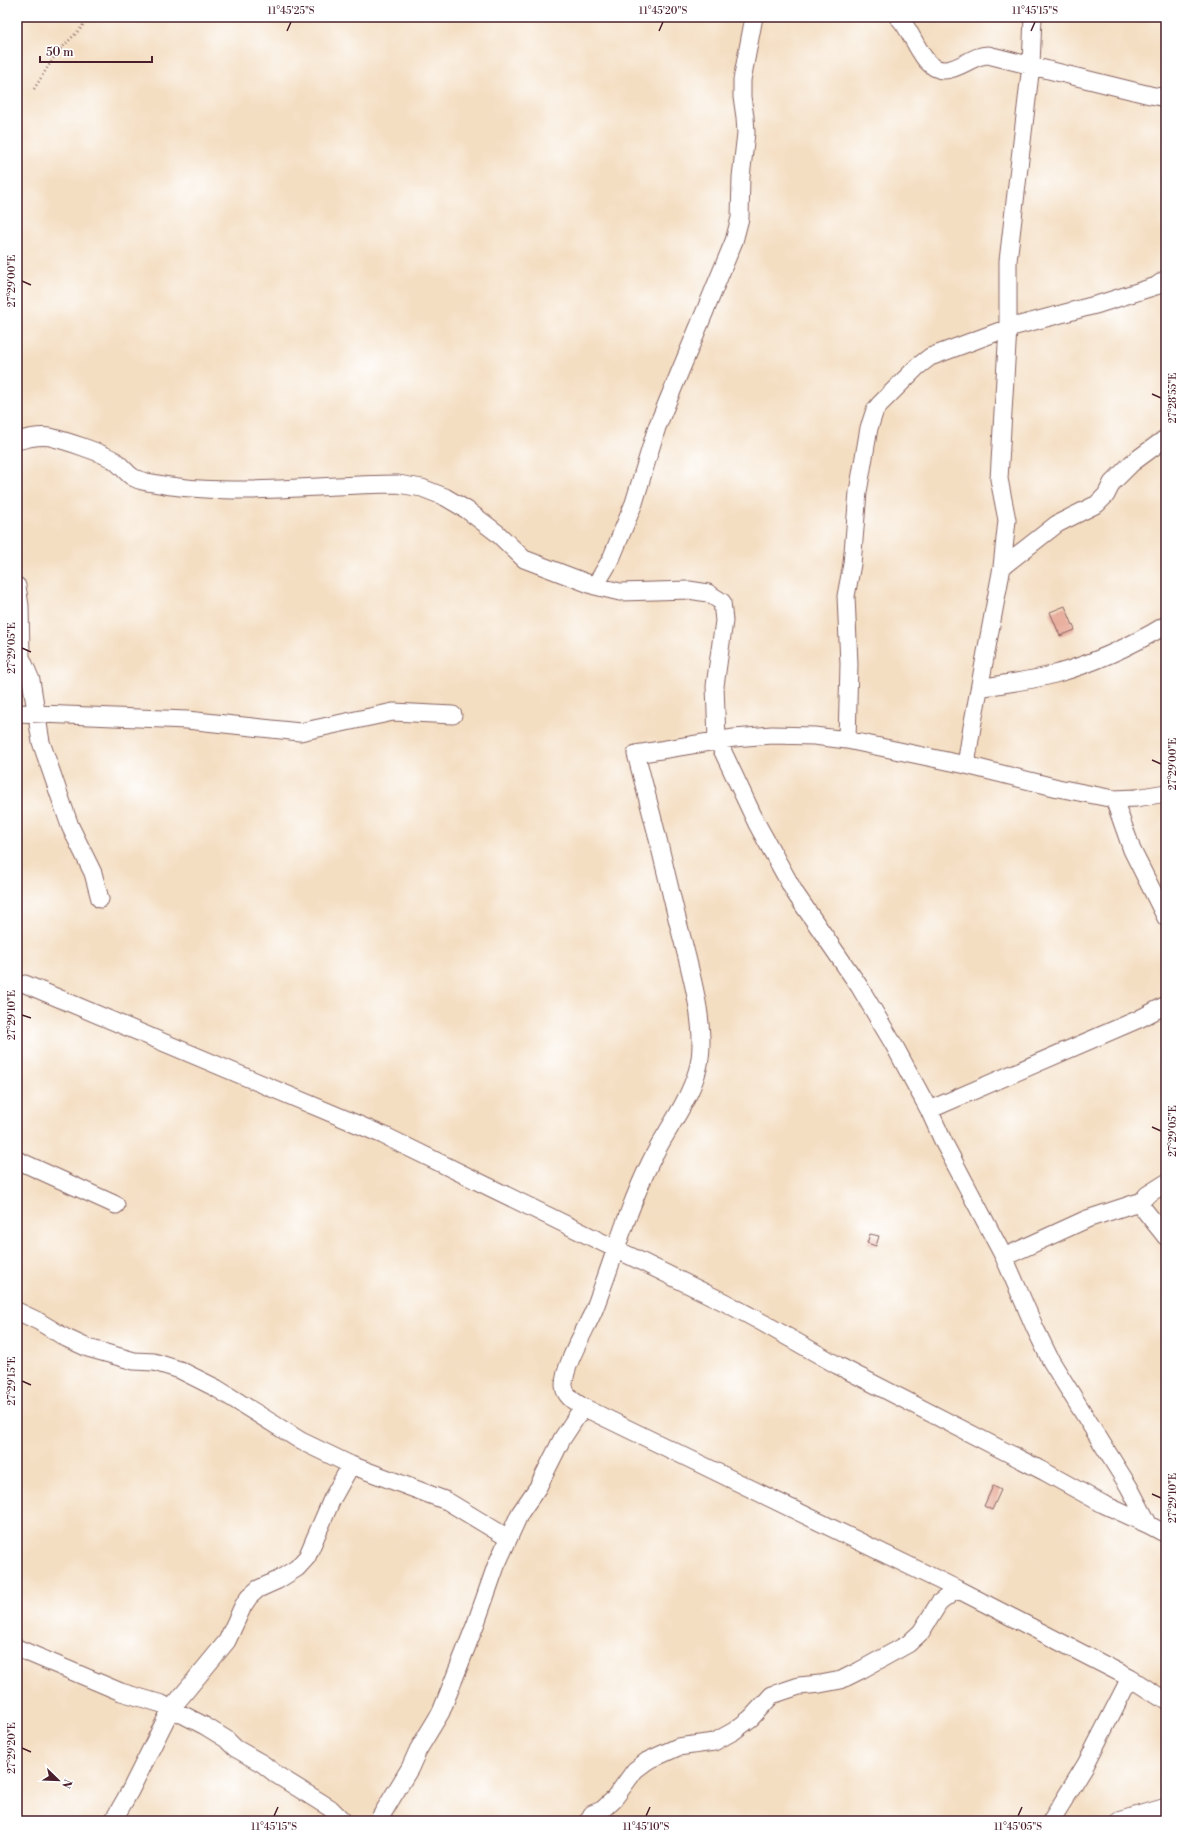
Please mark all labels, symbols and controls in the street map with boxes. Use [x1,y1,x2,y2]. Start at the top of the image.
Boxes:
text: 11°45'25"S [267,5,315,17]
text: 11°45'20"S [639,5,687,17]
text: 11°45'15"S [1012,5,1058,17]
scale bar [40,38,152,64]
text: 50 m [46,45,74,60]
text: 27°29'00"E [6,255,18,307]
text: 27°28'55"E [1167,373,1179,423]
text: 27°29'05"E [6,622,18,674]
text: 27°29'00"E [1167,738,1179,790]
text: 27°29'10"E [6,990,18,1040]
text: 27°29'05"E [1167,1105,1179,1157]
text: 27°29'15"E [6,1356,18,1406]
text: 27°29'10"E [1167,1473,1179,1523]
text: 27°29'20"E [6,1722,18,1774]
north arrow [38,1760,78,1800]
text: N [58,1777,74,1791]
text: 11°45'15"S [251,1821,297,1833]
text: 11°45'10"S [623,1821,670,1833]
text: 11°45'05"S [994,1821,1042,1833]

